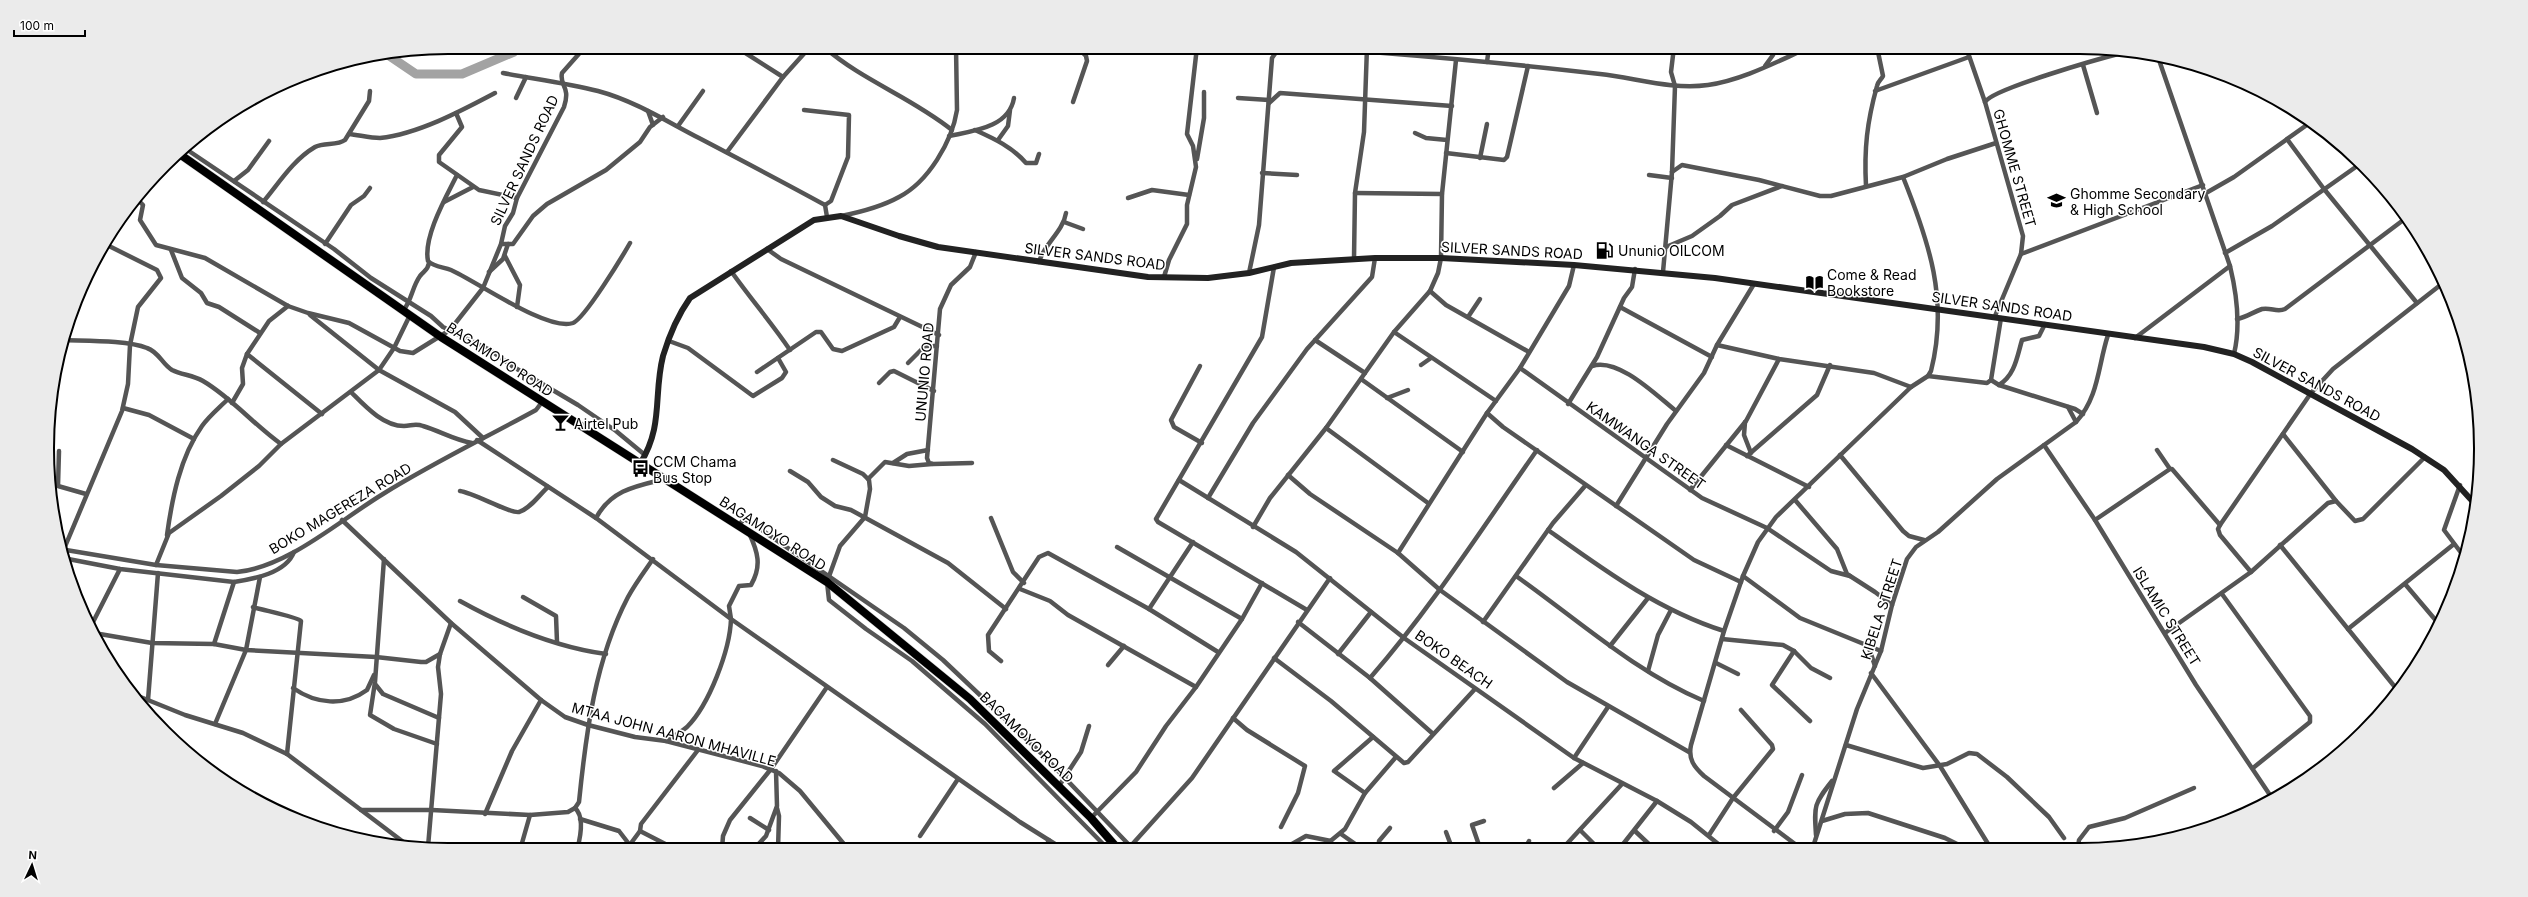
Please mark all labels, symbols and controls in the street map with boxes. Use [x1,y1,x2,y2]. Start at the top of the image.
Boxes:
scale bar [14,12,85,38]
text: 100 m [20,18,54,33]
street label: SILVER SANDS ROAD [486,92,562,228]
street label: GHOMME STREET [1990,107,2040,229]
place label: Ghomme Secondary & High School [2070,185,2205,218]
school or university icon: Ghomme Secondary & High School [2047,191,2067,211]
street label: SILVER SANDS ROAD [1441,238,1583,262]
street label: SILVER SANDS ROAD [1024,239,1166,273]
fuel station icon: Ununio OILCOM [1595,240,1615,260]
place label: Ununio OILCOM [1618,242,1725,259]
place label: Come & Read Bookstore [1827,266,1916,299]
library icon: Come & Read Bookstore [1804,272,1824,292]
street label: SILVER SANDS ROAD [1931,288,2073,324]
street label: BAGAMOYO ROAD [444,318,556,400]
street label: UNUNIO ROAD [911,322,937,422]
street label: SILVER SANDS ROAD [2250,343,2384,425]
street label: KAMWANGA STREET [1583,397,1709,493]
bar icon: Airtel Pub [551,413,571,433]
place label: Airtel Pub [574,415,638,432]
place label: CCM Chama Bus Stop [653,453,737,486]
street label: BOKO MAGEREZA ROAD [266,459,414,557]
bus stop icon: CCM Chama Bus Stop [630,459,650,479]
street label: BAGAMOYO ROAD [717,492,829,574]
street label: KIBELA STREET [1857,556,1905,662]
street label: ISLAMIC STREET [2130,563,2204,669]
street label: BOKO BEACH [1412,626,1496,692]
street label: BAGAMOYO ROAD [977,688,1077,786]
street label: MTAA JOHN AARON MHAVILLE [570,699,778,769]
north arrow [12,845,52,885]
text: N [28,848,37,862]

